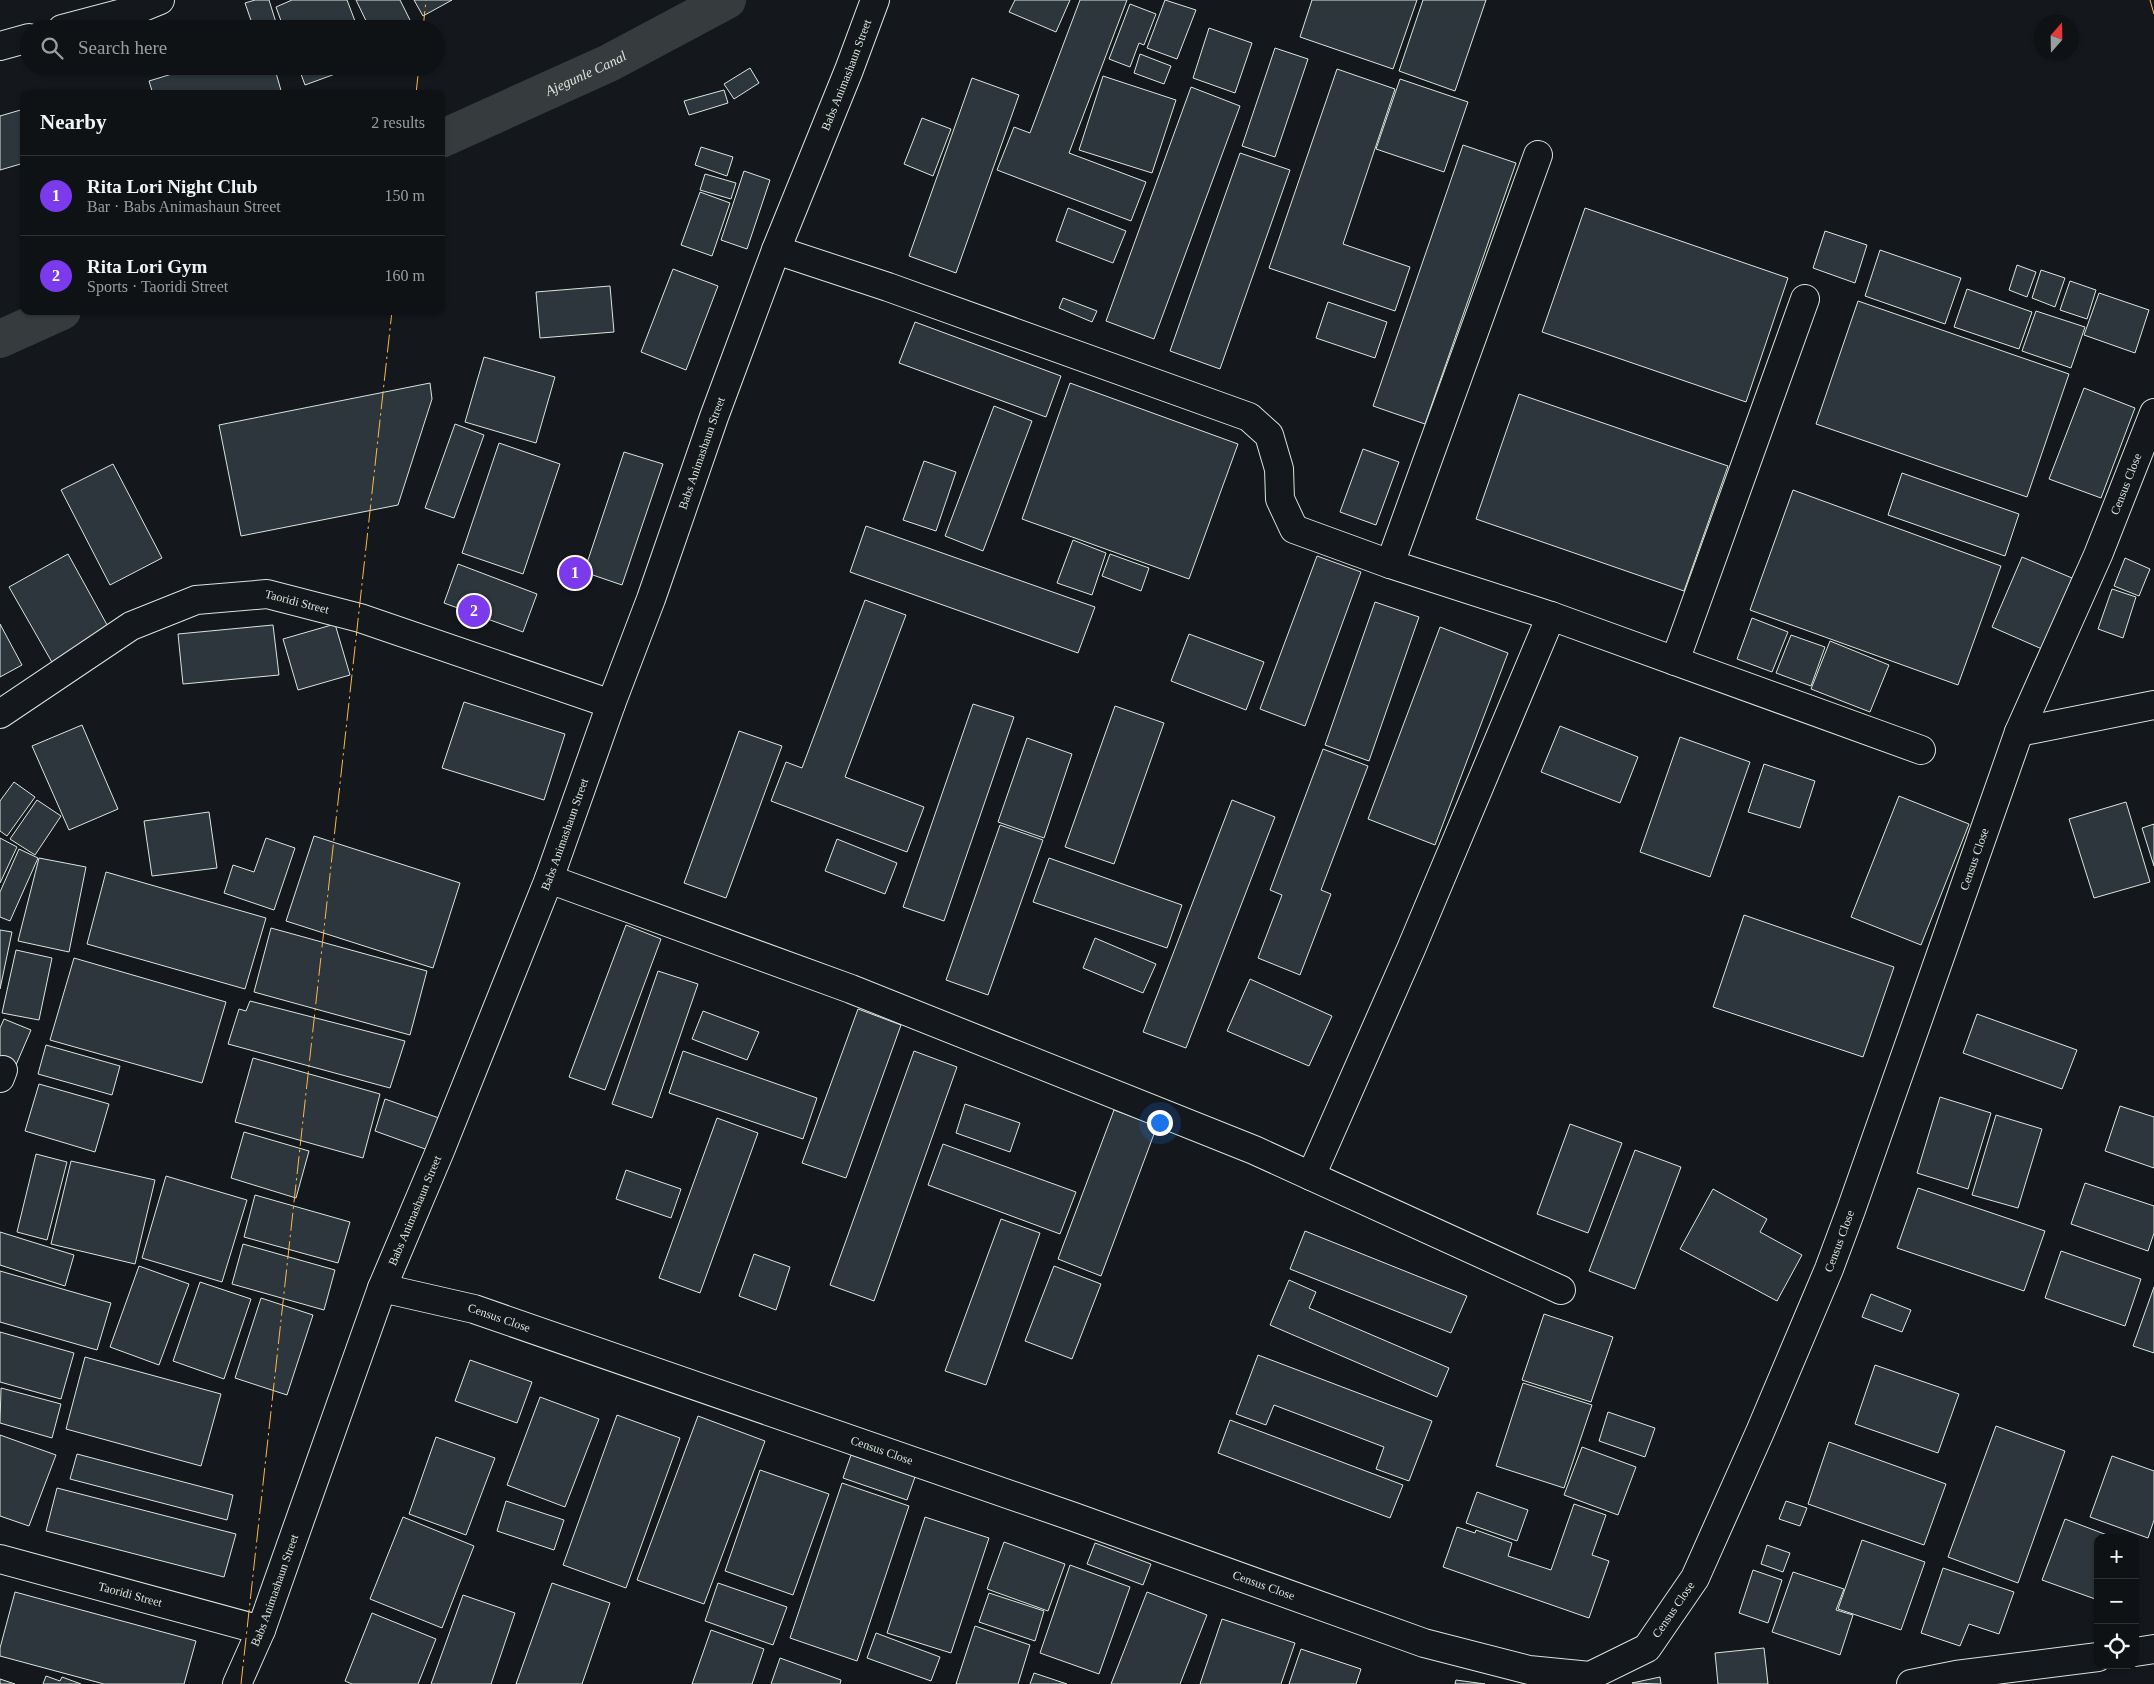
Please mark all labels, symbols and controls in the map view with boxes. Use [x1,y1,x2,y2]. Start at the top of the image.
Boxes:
north arrow [2034,15,2079,60]
street label: Babs Animashaun Street [818,17,874,133]
search box [20,20,445,75]
icon: search [38,34,66,62]
text: Search here [78,37,167,58]
water label: Ajegunle Canal [542,48,629,99]
text: Nearby [40,110,107,134]
text: 2 results [371,114,425,131]
text: Rita Lori Night Club [87,176,258,197]
text: 1 [52,187,60,204]
text: 150 m [385,187,425,204]
text: Bar · Babs Animashaun Street [87,198,281,215]
text: Rita Lori Gym [87,256,207,277]
text: 2 [52,267,60,284]
text: 160 m [385,267,425,284]
text: Sports · Taoridi Street [87,278,228,295]
street label: Babs Animashaun Street [676,394,728,511]
street label: Census Close [2108,451,2144,517]
pin: 1 [559,554,591,592]
street label: Taoridi Street [263,587,331,617]
pin: 2 [458,592,490,630]
street label: Babs Animashaun Street [538,776,591,892]
street label: Census Close [1957,826,1992,892]
your location [1147,1110,1173,1136]
street label: Babs Animashaun Street [385,1153,445,1268]
street label: Census Close [1821,1208,1857,1274]
street label: Census Close [467,1301,532,1335]
street label: Census Close [849,1433,915,1468]
street label: Babs Animashaun Street [248,1532,301,1648]
map controls [2094,1534,2139,1669]
button: + [2094,1534,2139,1579]
street label: Census Close [1231,1568,1297,1603]
street label: Taoridi Street [97,1579,164,1610]
street label: Census Close [1649,1579,1697,1641]
button: − [2094,1579,2139,1624]
button: locate [2094,1624,2139,1669]

